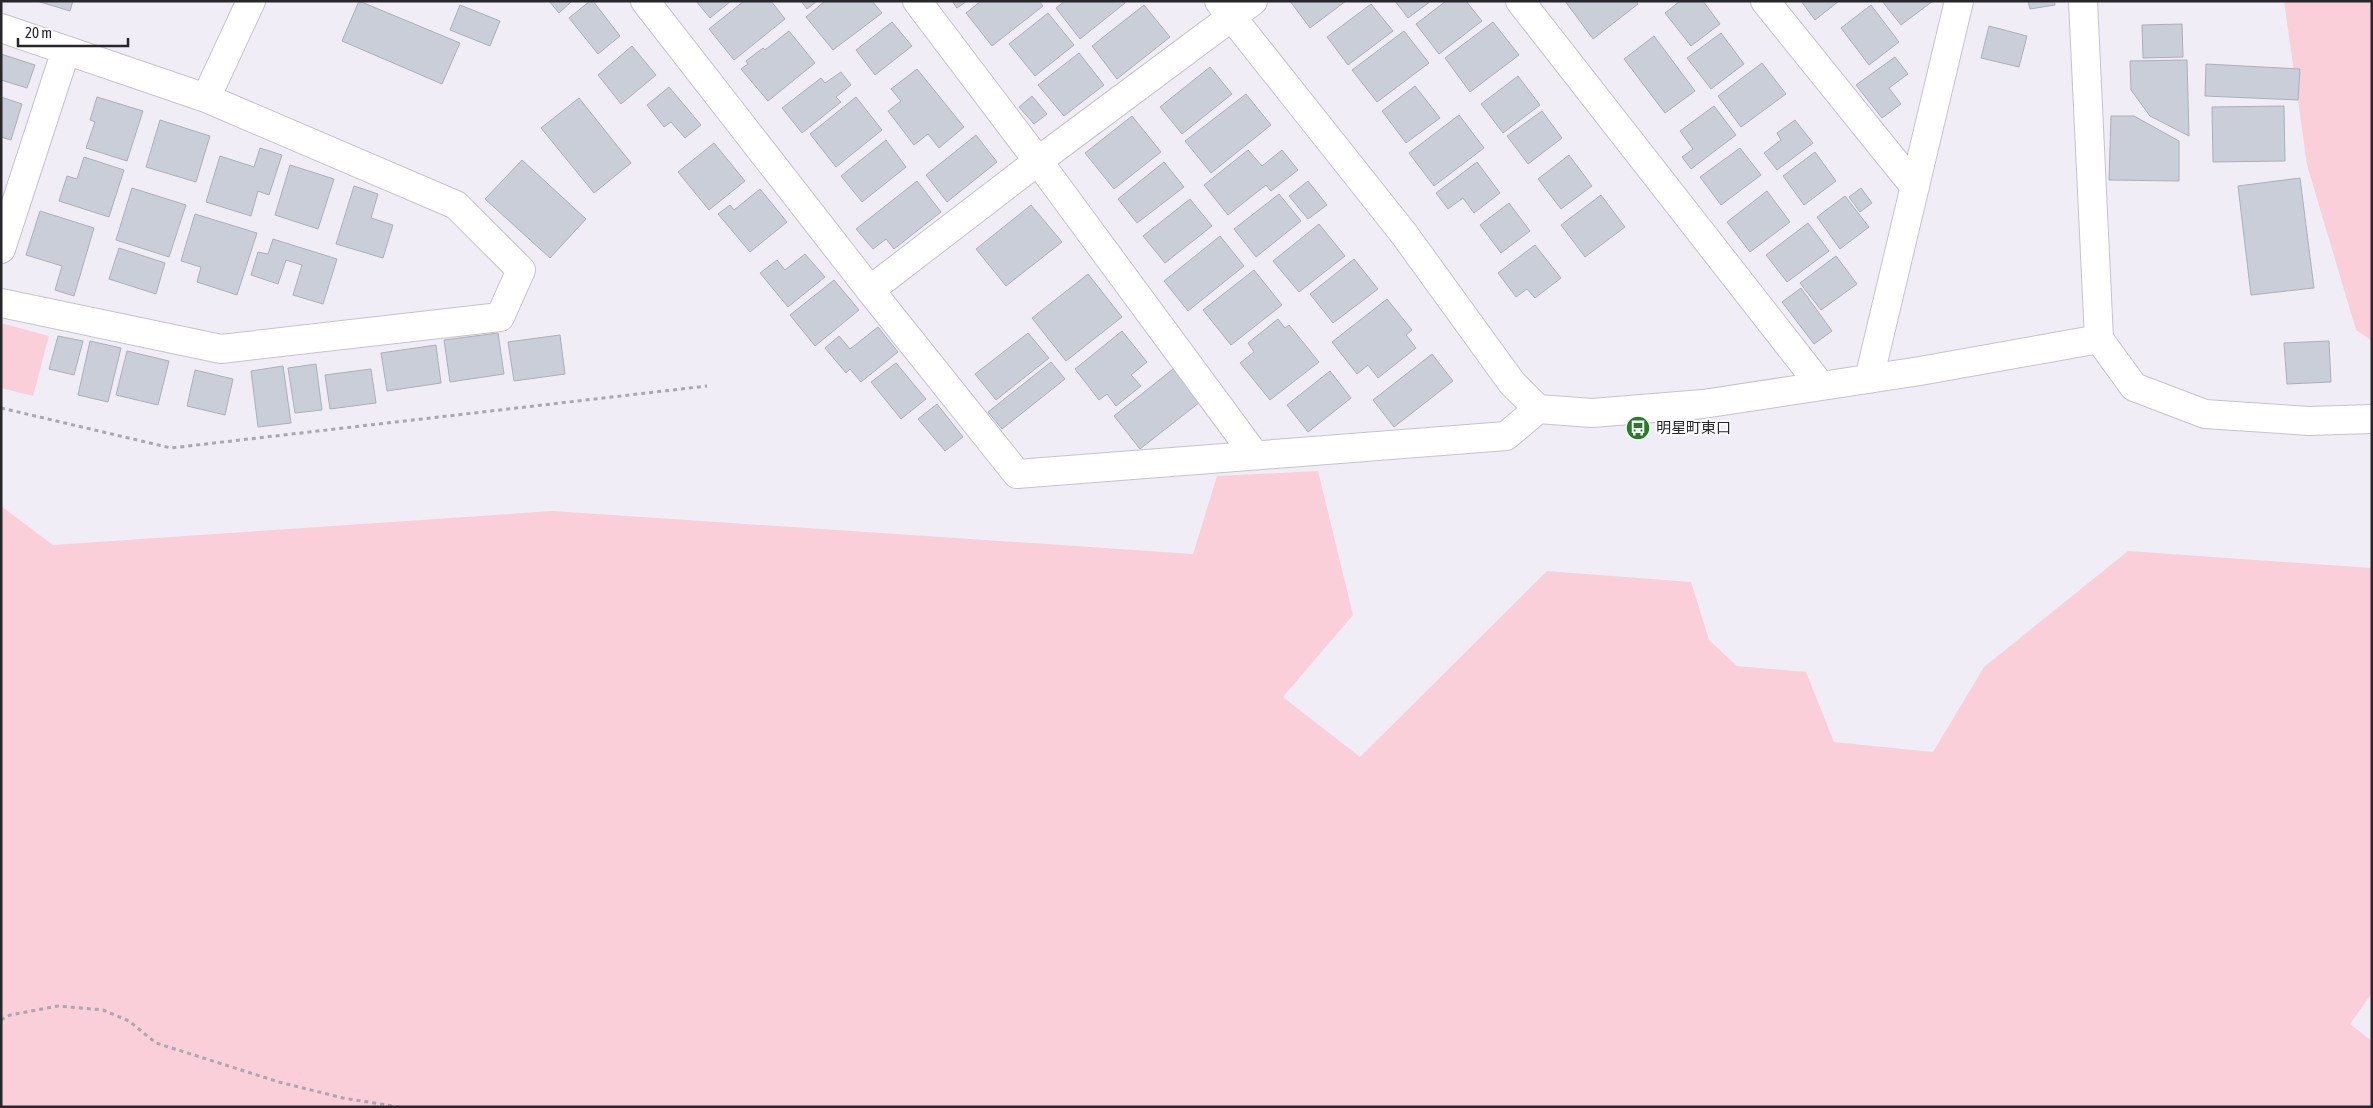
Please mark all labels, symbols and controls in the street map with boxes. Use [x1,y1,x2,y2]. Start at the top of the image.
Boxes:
scale bar [18,15,128,47]
text: 20 m [25,24,52,41]
bus stop icon: 明星町東口 [1625,415,1651,441]
place label: 明星町東口 [1656,419,1731,436]

